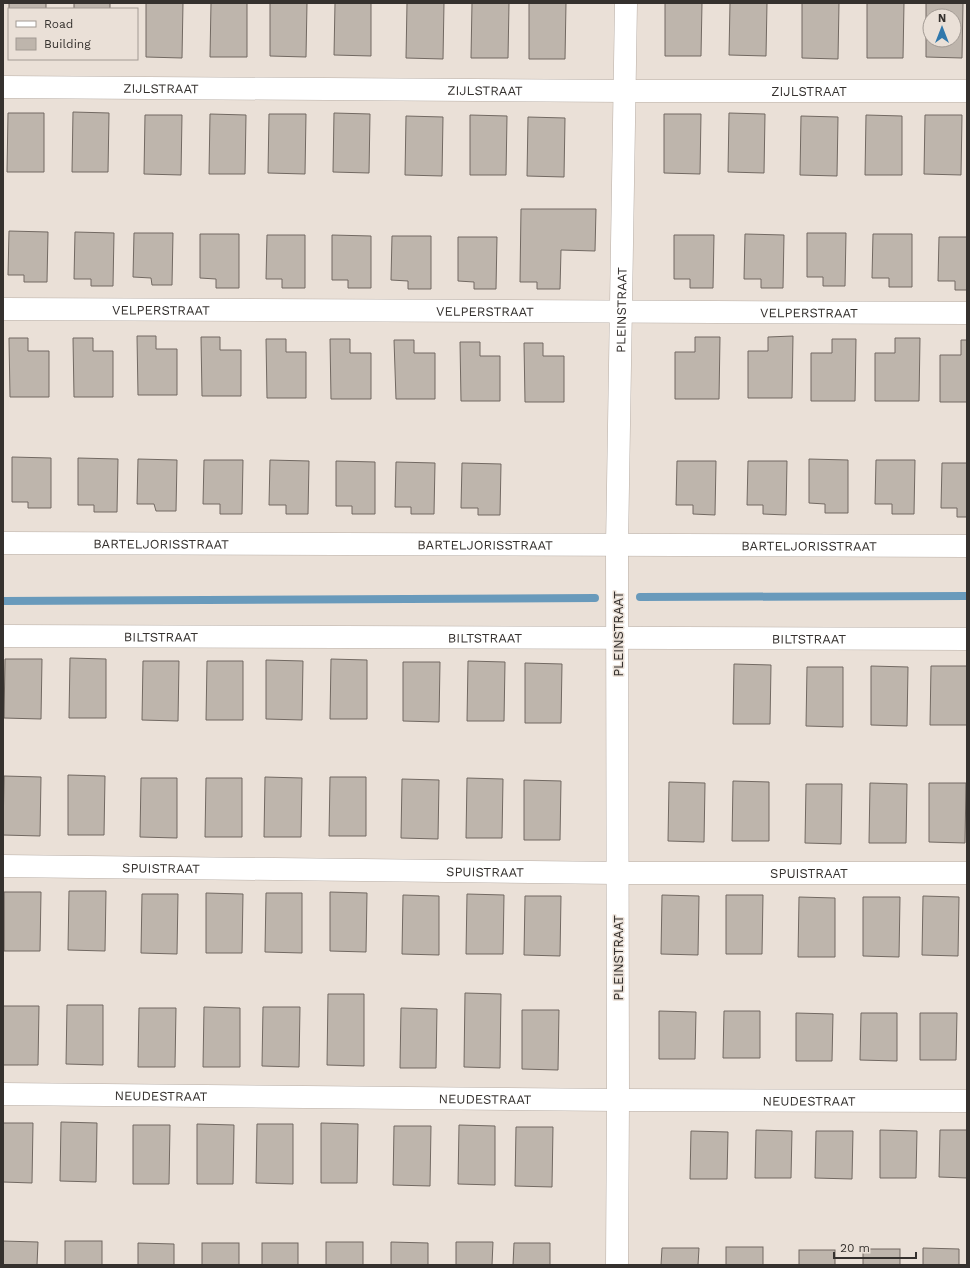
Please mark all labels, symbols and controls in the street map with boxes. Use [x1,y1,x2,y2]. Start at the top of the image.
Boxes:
legend [8,8,138,60]
north arrow [922,8,962,48]
text: N [938,12,946,25]
text: Road [44,17,73,31]
text: Building [44,37,91,51]
street label: ZIJLSTRAAT [123,80,199,96]
street label: ZIJLSTRAAT [447,82,523,98]
street label: ZIJLSTRAAT [771,84,847,99]
street label: PLEINSTRAAT [613,267,629,353]
street label: VELPERSTRAAT [112,302,210,317]
street label: VELPERSTRAAT [436,303,534,319]
street label: VELPERSTRAAT [760,305,858,320]
street label: BARTELJORISSTRAAT [93,536,229,551]
street label: BARTELJORISSTRAAT [417,537,553,552]
street label: BARTELJORISSTRAAT [741,538,877,553]
street label: PLEINSTRAAT [611,591,626,677]
street label: BILTSTRAAT [124,629,198,644]
street label: BILTSTRAAT [448,630,522,645]
street label: BILTSTRAAT [772,631,846,646]
street label: SPUISTRAAT [122,860,200,876]
street label: SPUISTRAAT [446,864,524,879]
street label: SPUISTRAAT [770,866,848,881]
street label: PLEINSTRAAT [611,915,626,1001]
street label: NEUDESTRAAT [114,1088,208,1103]
street label: NEUDESTRAAT [438,1091,532,1107]
street label: NEUDESTRAAT [762,1093,856,1108]
scale bar [834,1234,916,1260]
text: 20 m [840,1241,870,1255]

